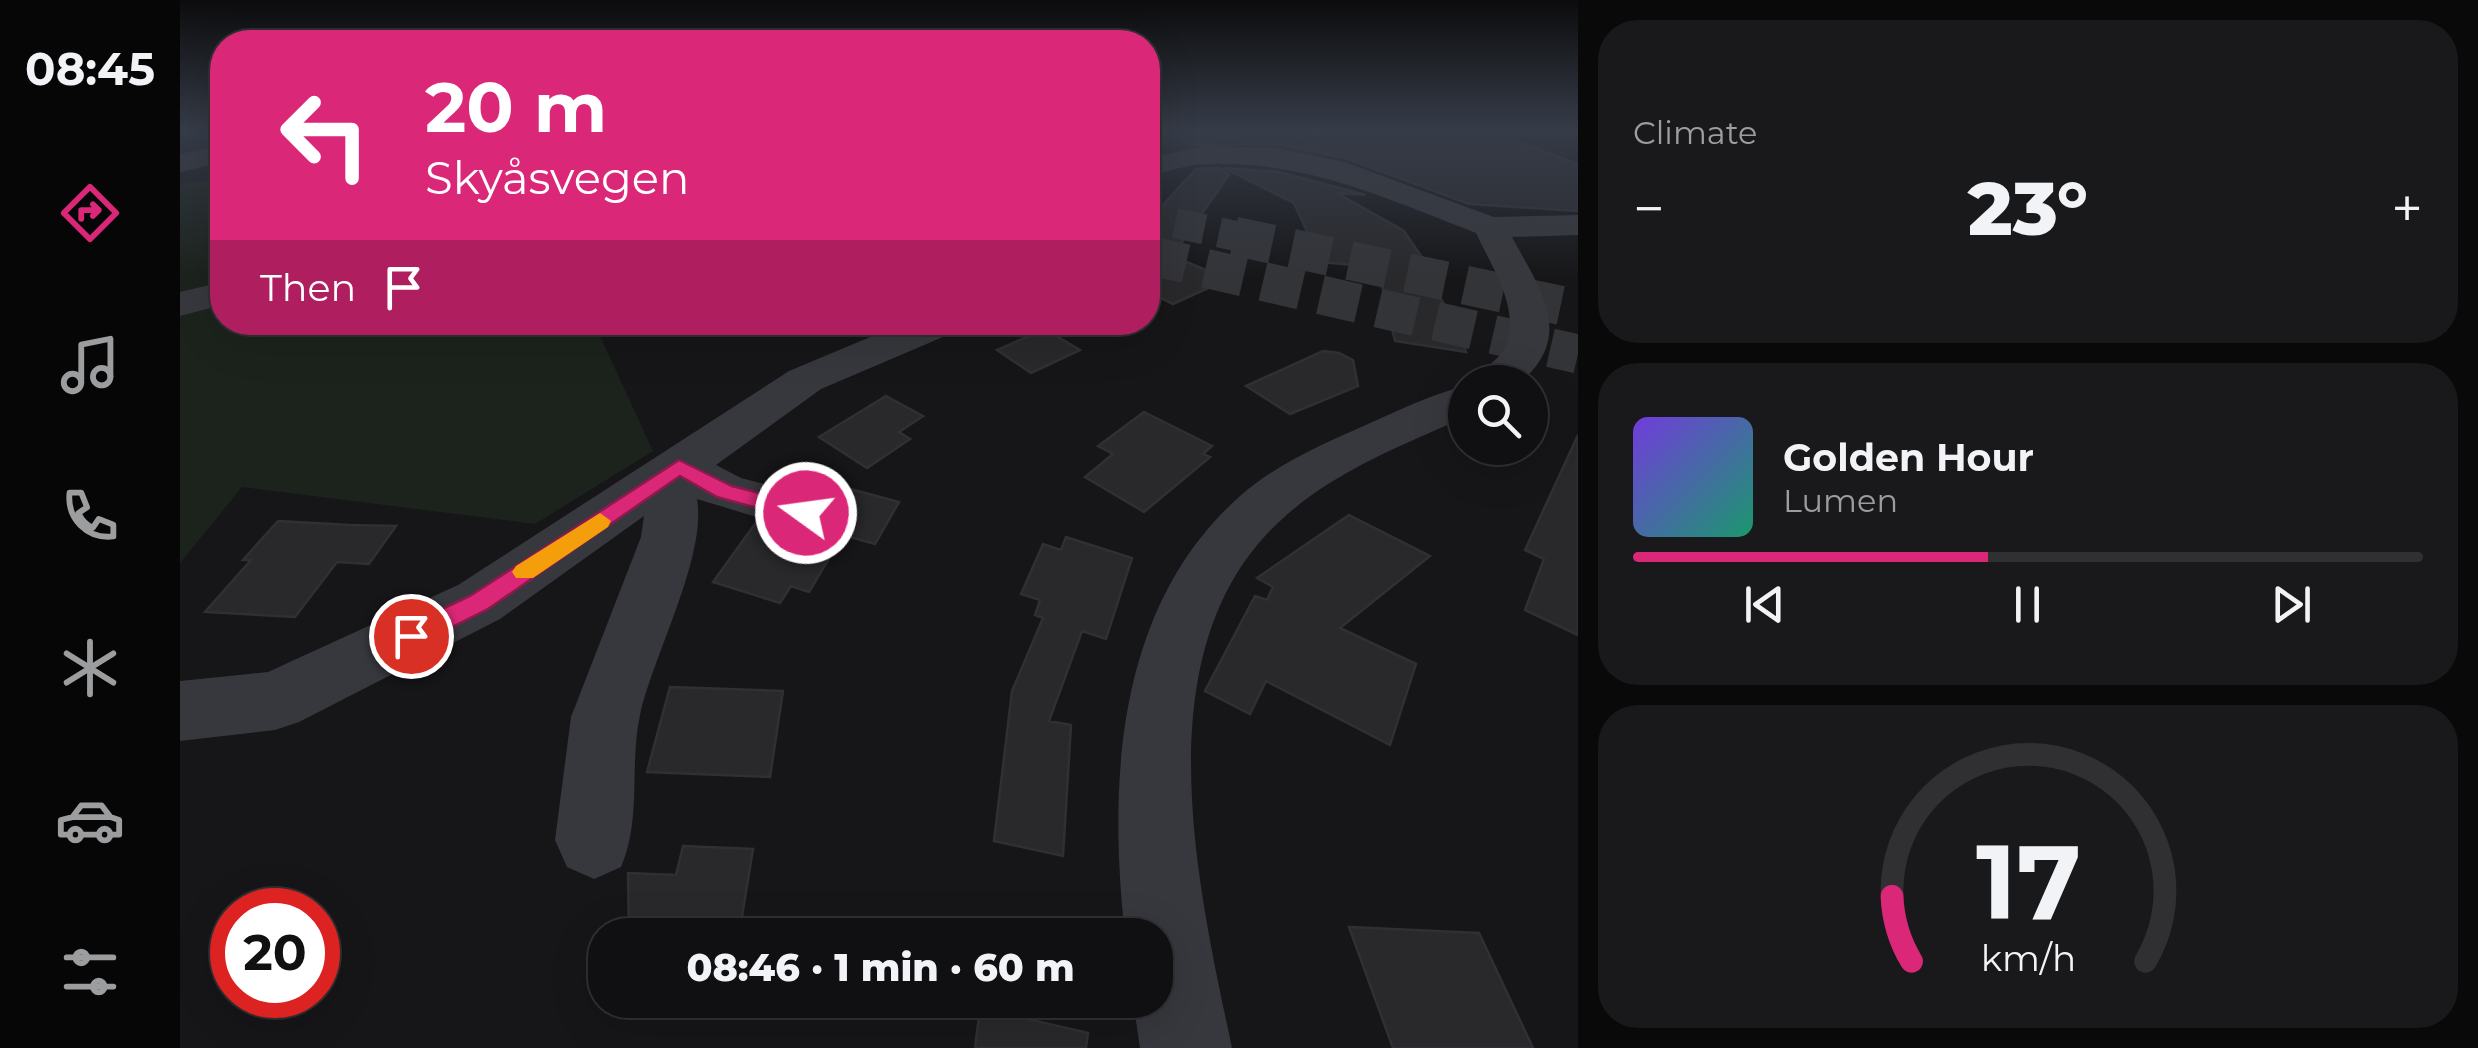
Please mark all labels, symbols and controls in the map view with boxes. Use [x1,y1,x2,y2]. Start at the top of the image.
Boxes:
text: 08:45 [25,41,155,96]
text: 20 m [425,64,607,150]
icon: left [260,70,390,200]
text: Climate [1633,113,1757,152]
text: Skyåsvegen [425,150,689,205]
text: 23° [1968,162,2088,254]
text: − [1633,175,1665,242]
text: + [2391,175,2423,242]
icon: directions [55,178,125,248]
icon: arrive [376,260,431,315]
text: Then [260,264,356,311]
icon: music [55,330,125,400]
map controls [1448,365,1548,465]
button: search [1448,365,1548,465]
text: Golden Hour [1783,434,2034,481]
position arrow [754,461,858,565]
icon: phone [55,481,125,551]
text: Lumen [1783,481,1898,520]
icon: previous [1737,577,1792,632]
icon: pause [2000,577,2055,632]
icon: next [2264,577,2319,632]
pin [369,594,454,679]
icon: arrive [384,609,439,664]
icon: climate [55,633,125,703]
icon: car [55,785,125,855]
text: 17 [1975,818,2081,945]
speed limit sign: 20 [210,888,340,1018]
text: km/h [1980,936,2076,980]
icon: filters [55,937,125,1007]
text: 08:46 · 1 min · 60 m [686,944,1075,991]

